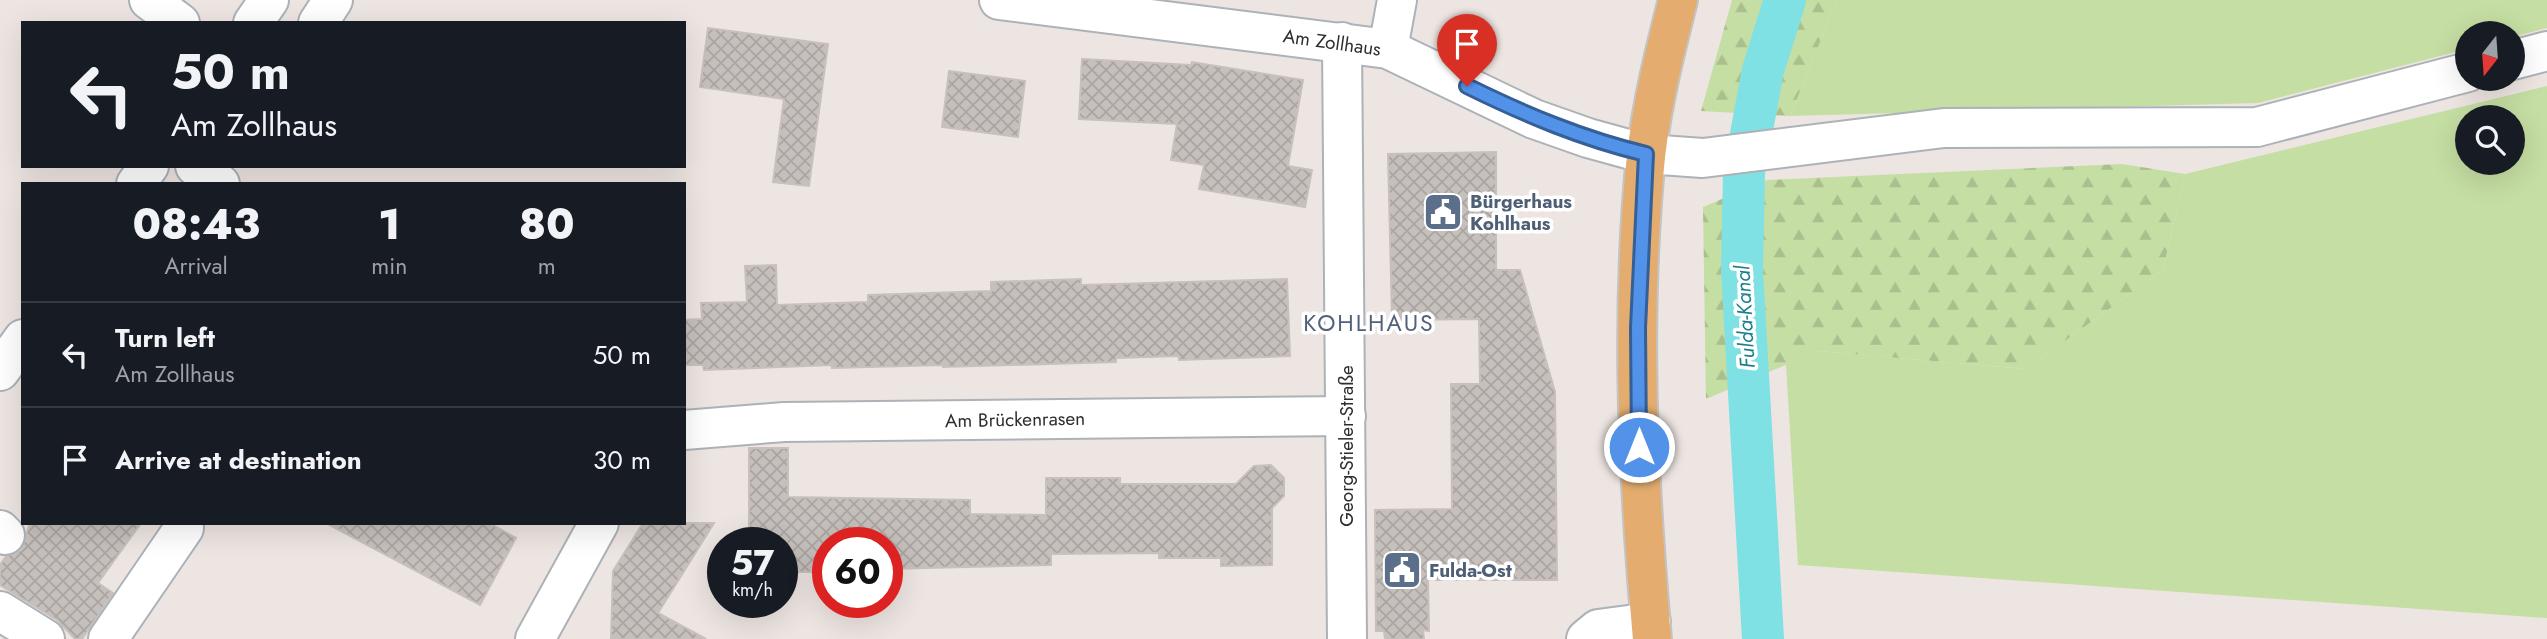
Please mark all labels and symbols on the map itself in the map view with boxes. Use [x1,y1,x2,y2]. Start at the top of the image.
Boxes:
pin [1437,14,1497,86]
north arrow [2455,21,2525,91]
street label: Am Zollhaus [1281,22,1383,63]
place label: Bürgerhaus Kohlhaus [1470,188,1572,237]
public building icon: Bürgerhaus Kohlhaus [1422,191,1464,233]
water label: Fulda-Kanal [1727,264,1763,369]
district label: KOHLHAUS [1303,306,1435,340]
street label: Georg-Stieler-Straße [1333,365,1360,527]
street label: Am Brückenrasen [945,405,1085,434]
position arrow [1602,410,1676,484]
speed limit sign: 60 [812,527,903,618]
public building icon: Fulda-Ost [1381,549,1423,591]
place label: Fulda-Ost [1429,557,1512,584]

